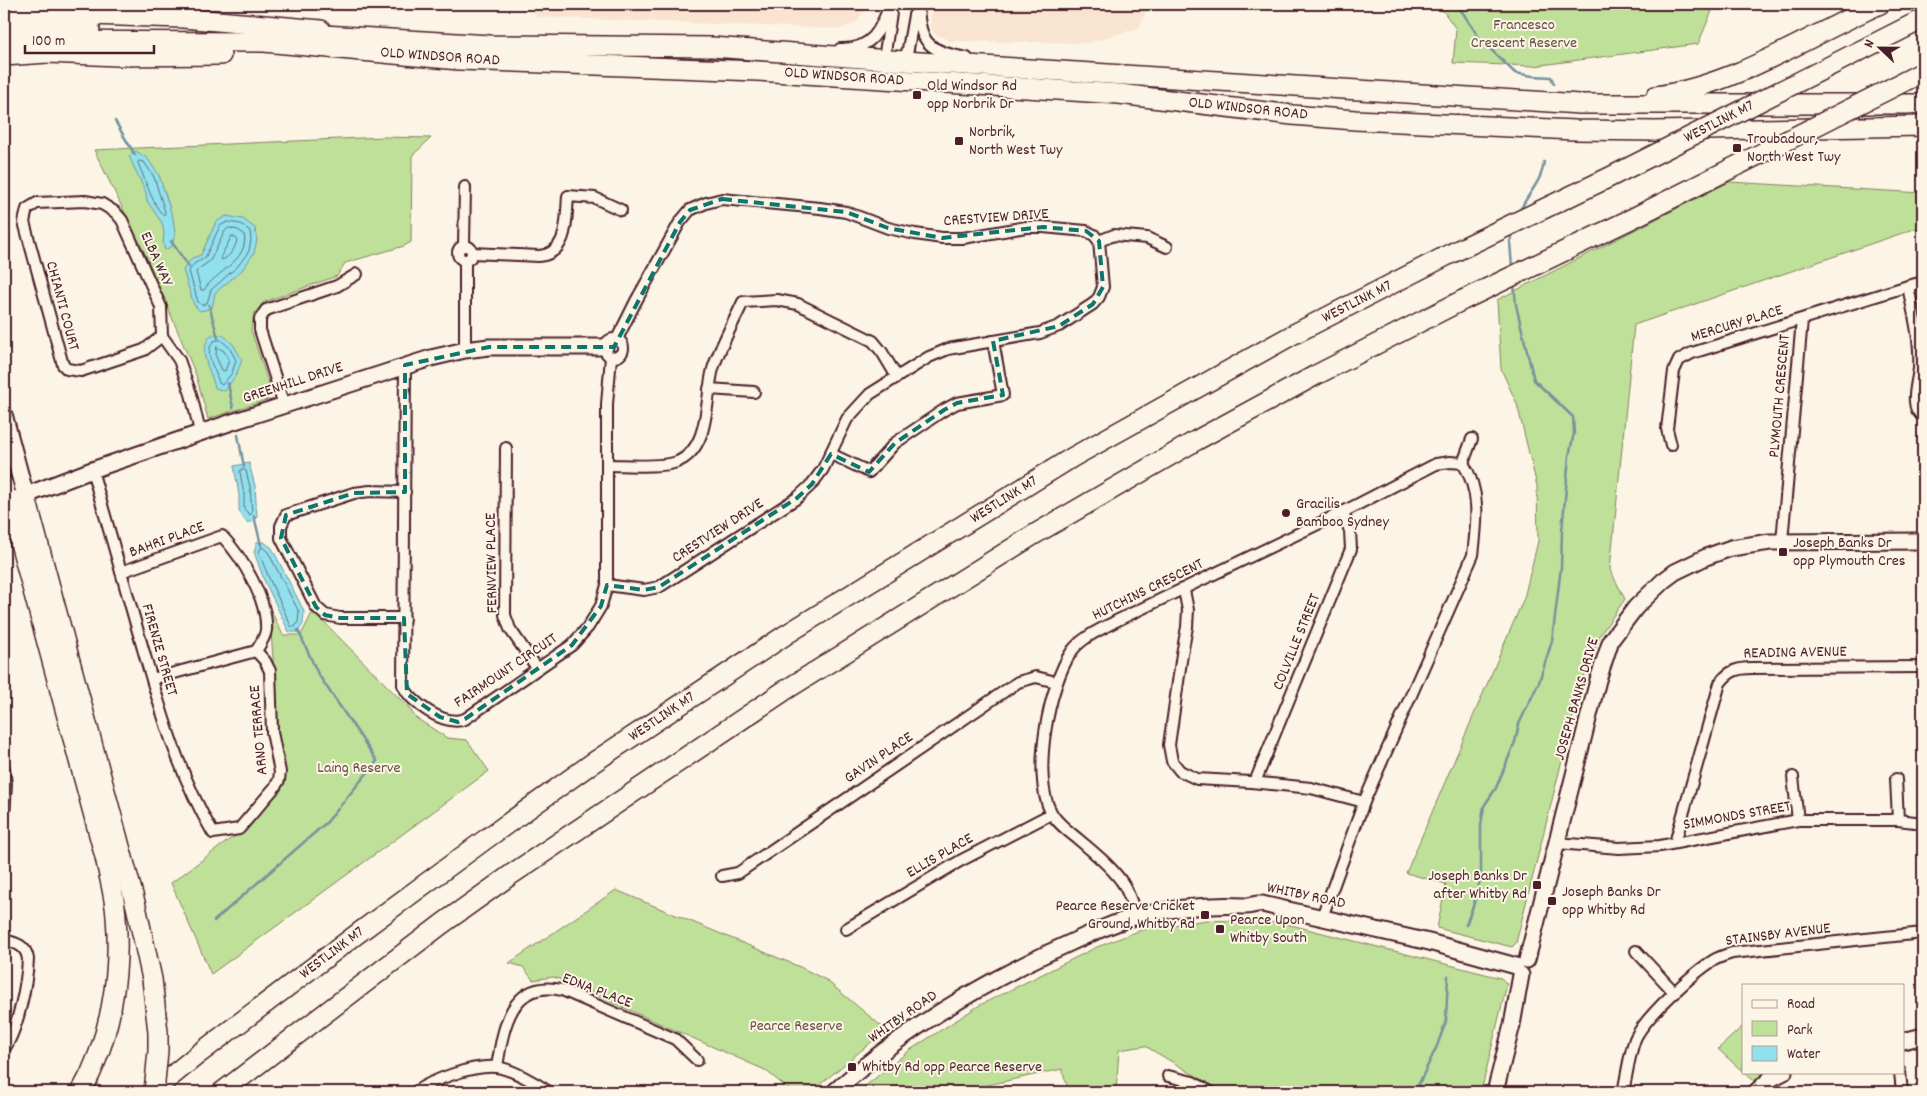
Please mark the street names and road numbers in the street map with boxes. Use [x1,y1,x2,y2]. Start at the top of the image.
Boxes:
street label: OLD WINDSOR ROAD [380,41,500,73]
street label: OLD WINDSOR ROAD [784,61,904,93]
street label: OLD WINDSOR ROAD [1187,91,1309,127]
street label: WESTLINK M7 [1680,95,1758,149]
street label: CRESTVIEW DRIVE [943,203,1050,233]
street label: ELBA WAY [134,228,179,291]
street label: CHIANTI COURT [39,259,85,354]
street label: WESTLINK M7 [1318,275,1396,329]
street label: MERCURY PLACE [1688,299,1787,349]
street label: PLYMOUTH CRESCENT [1763,333,1797,459]
street label: GREENHILL DRIVE [240,356,347,410]
street label: WESTLINK M7 [966,470,1042,530]
street label: CRESTVIEW DRIVE [668,492,769,569]
street label: FERNVIEW PLACE [480,512,504,613]
street label: BAHRI PLACE [126,515,209,564]
street label: HUTCHINS CRESCENT [1088,553,1208,627]
street label: COLVILLE STREET [1267,590,1327,694]
street label: FIRENZE STREET [135,601,183,700]
street label: FAIRMOUNT CIRCUIT [450,627,563,714]
street label: JOSEPH BANKS DRIVE [1548,634,1606,763]
street label: READING AVENUE [1743,641,1848,665]
street label: ARNO TERRACE [244,683,274,776]
street label: WESTLINK M7 [624,686,700,748]
street label: GAVIN PLACE [840,726,919,790]
street label: SIMMONDS STREET [1681,795,1793,837]
street label: ELLIS PLACE [902,827,978,884]
street label: WHITBY ROAD [1265,876,1347,916]
street label: STAINSBY AVENUE [1724,917,1833,953]
street label: WESTLINK M7 [295,921,369,985]
street label: EDNA PLACE [559,967,636,1015]
street label: WHITBY ROAD [864,985,942,1049]

